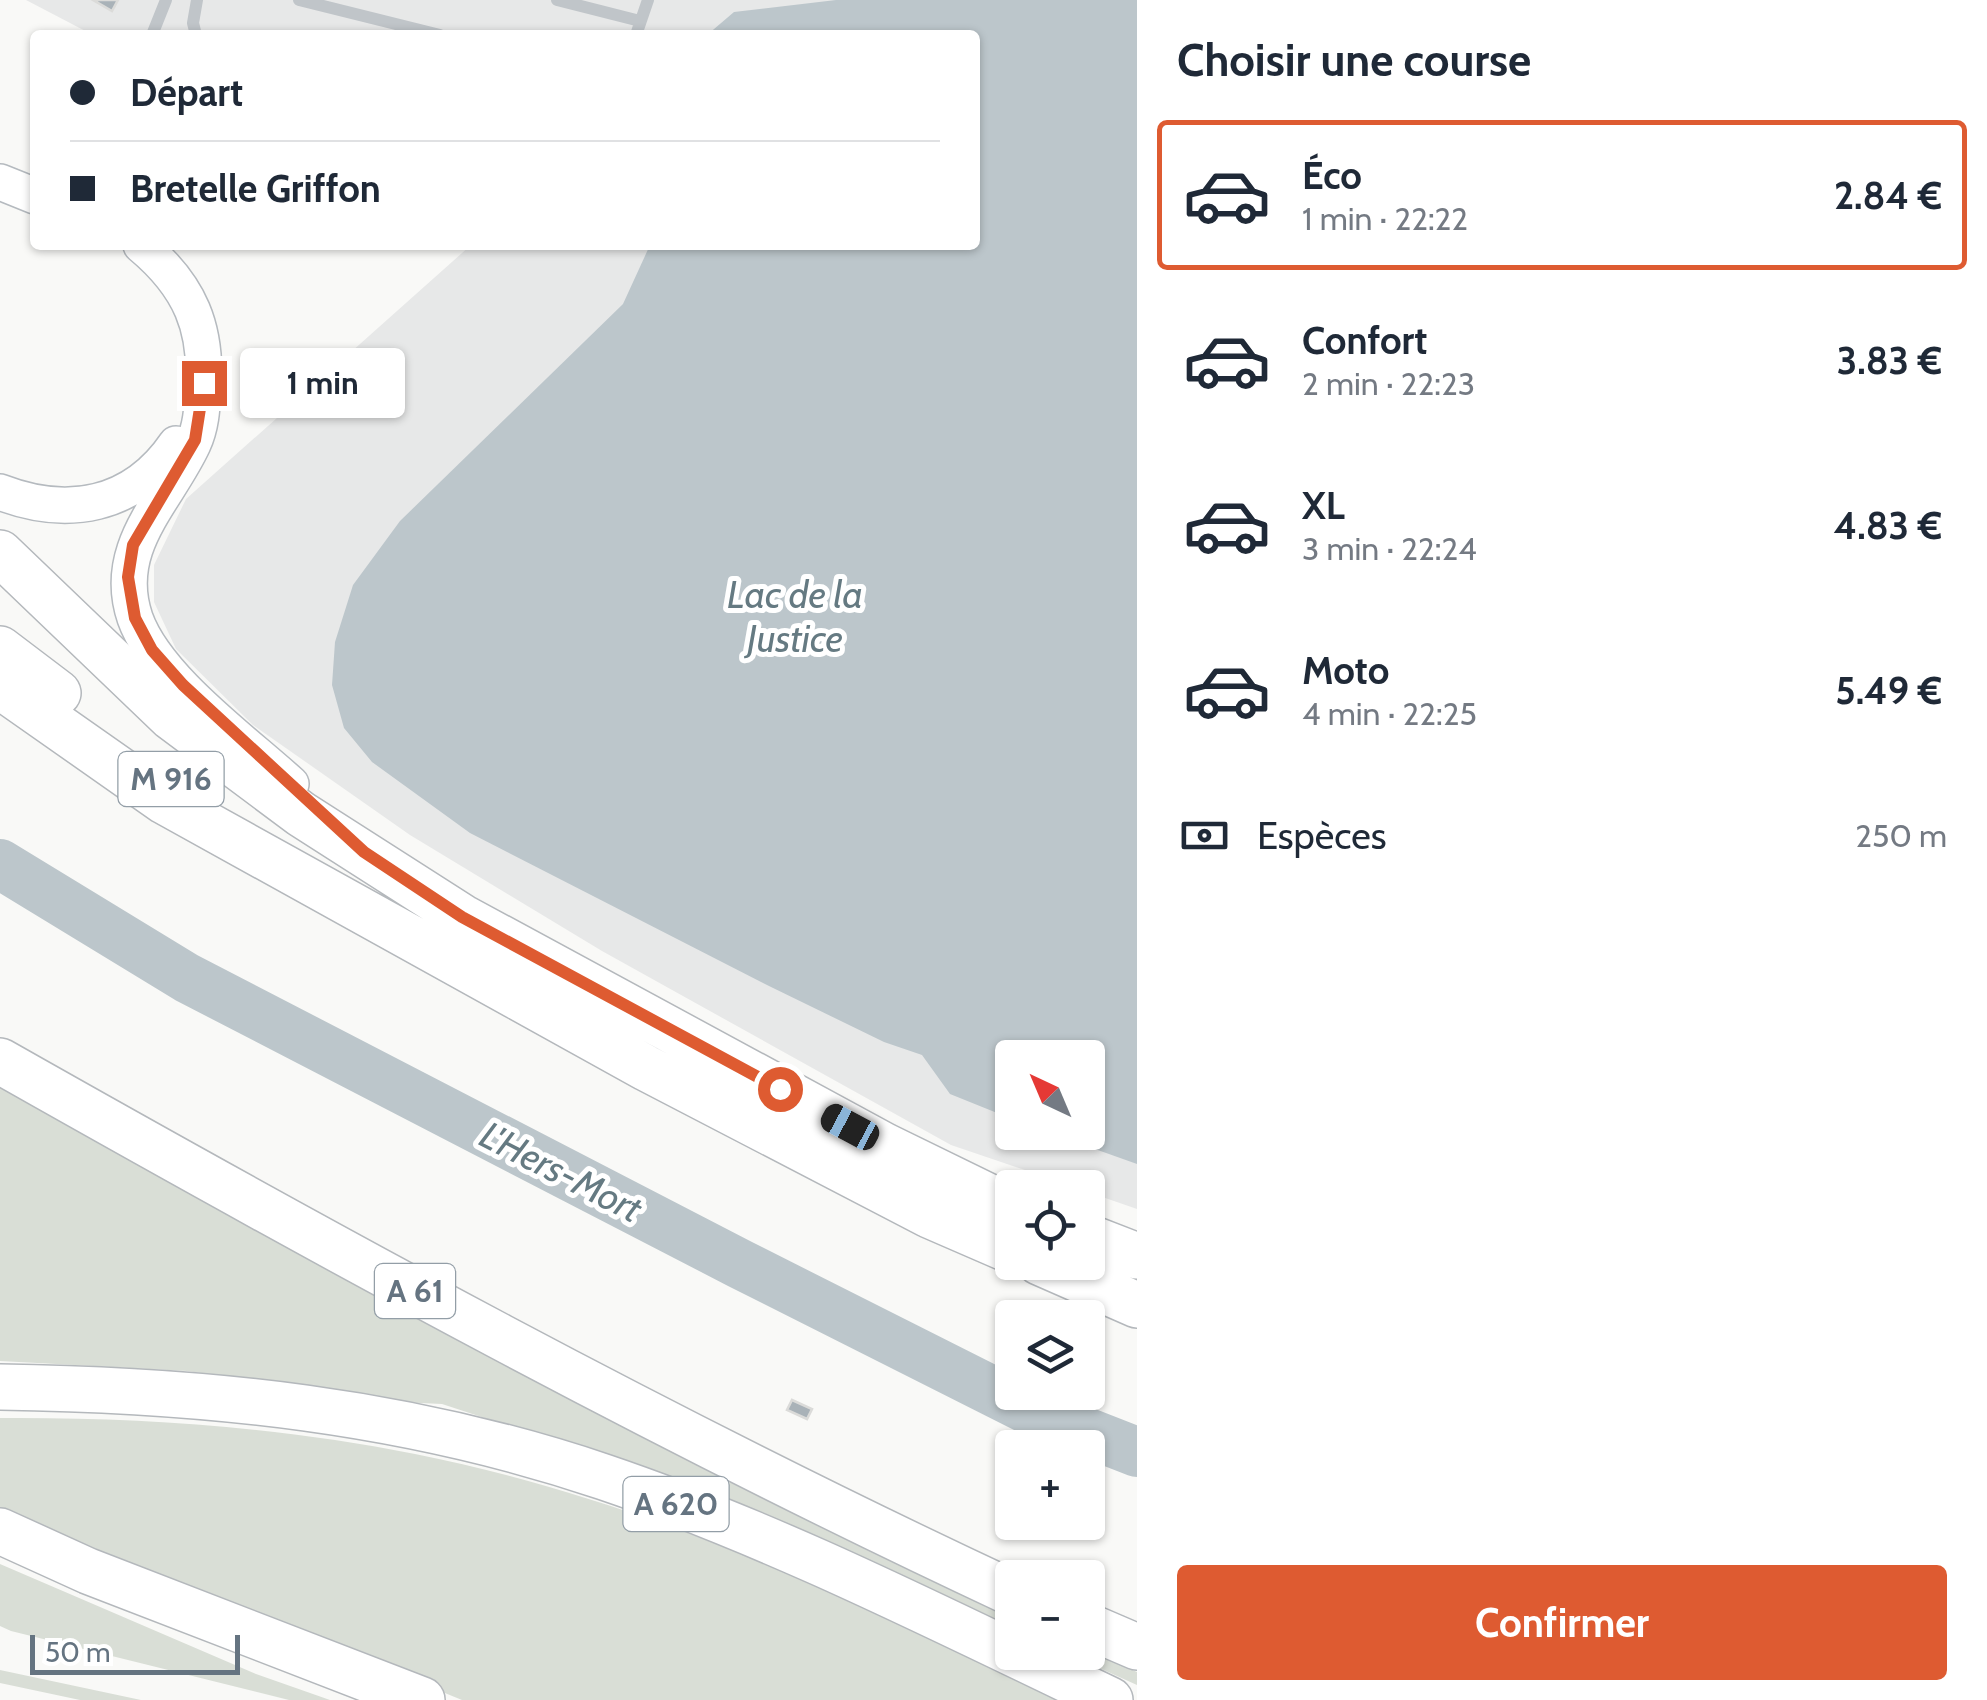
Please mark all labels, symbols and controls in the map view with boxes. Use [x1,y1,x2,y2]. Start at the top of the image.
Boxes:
text: Choisir une course [1177,33,1531,87]
text: Départ [130,69,243,116]
icon: car [1182,150,1272,240]
text: Éco [1302,152,1362,199]
text: Bretelle Griffon [130,165,381,212]
text: 2.84 € [1834,172,1942,219]
text: 1 min · 22:22 [1302,199,1468,238]
icon: car [1182,315,1272,405]
text: Confort [1302,317,1427,364]
text: 3.83 € [1837,337,1942,384]
callout: 1 min [239,348,404,418]
route end [182,361,227,406]
text: 1 min [286,363,359,402]
text: 2 min · 22:23 [1302,364,1475,403]
icon: car [1182,480,1272,570]
text: XL [1302,482,1345,529]
text: 4.83 € [1834,502,1942,549]
text: 3 min · 22:24 [1302,529,1477,568]
water label: Lac de la Justice [727,571,863,662]
icon: car [1182,645,1272,735]
text: Moto [1302,647,1389,694]
text: 5.49 € [1835,667,1942,714]
text: 4 min · 22:25 [1302,694,1477,733]
road number: M 916 [119,752,224,806]
icon: cash [1177,808,1232,863]
text: Espèces [1257,812,1386,859]
text: 250 m [1855,816,1947,855]
north arrow [995,1040,1105,1150]
map controls [995,1040,1105,1670]
route start [758,1067,803,1112]
car [816,1100,884,1154]
water label: L'Hers-Mort [473,1111,651,1233]
button: locate [995,1170,1105,1280]
road number: A 61 [375,1264,455,1318]
button: layers [995,1300,1105,1410]
button: + [995,1430,1105,1540]
road number: A 620 [624,1477,728,1531]
button: − [995,1560,1105,1670]
button: Confirmer [1177,1565,1947,1680]
scale bar [30,1630,240,1674]
text: 50 m [45,1635,111,1669]

